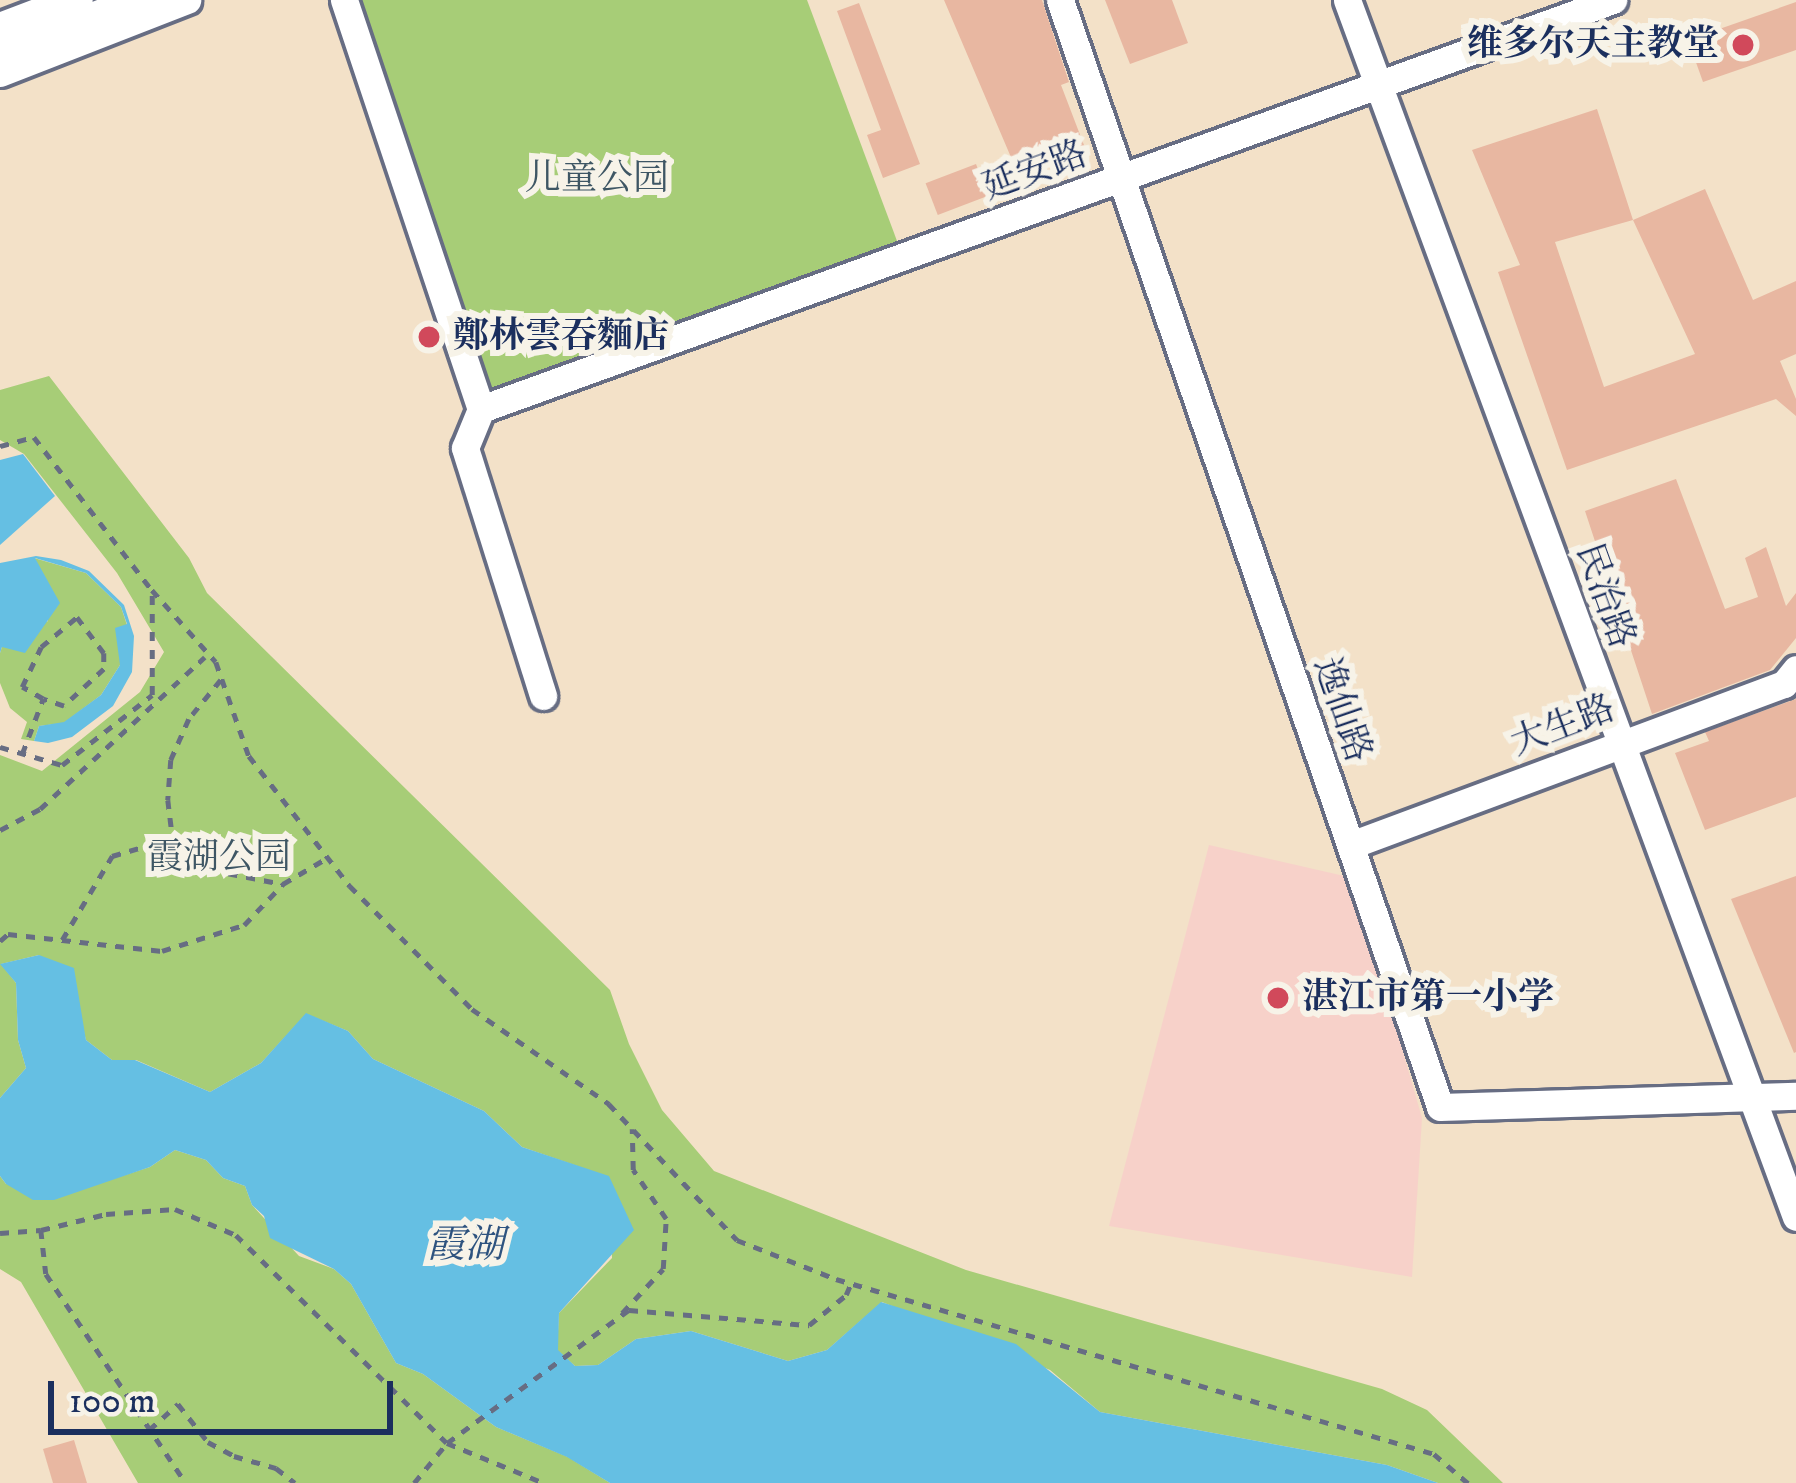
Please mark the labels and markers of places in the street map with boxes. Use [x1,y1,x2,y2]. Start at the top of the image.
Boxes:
place label: 维多尔天主教堂 [1467,23,1719,67]
marker: 维多尔天主教堂 [1730,32,1756,58]
place label: 鄭林雲吞麵店 [453,315,669,359]
marker: 鄭林雲吞麵店 [416,324,442,350]
place label: 湛江市第一小学 [1302,976,1554,1020]
marker: 湛江市第一小学 [1265,985,1291,1011]

